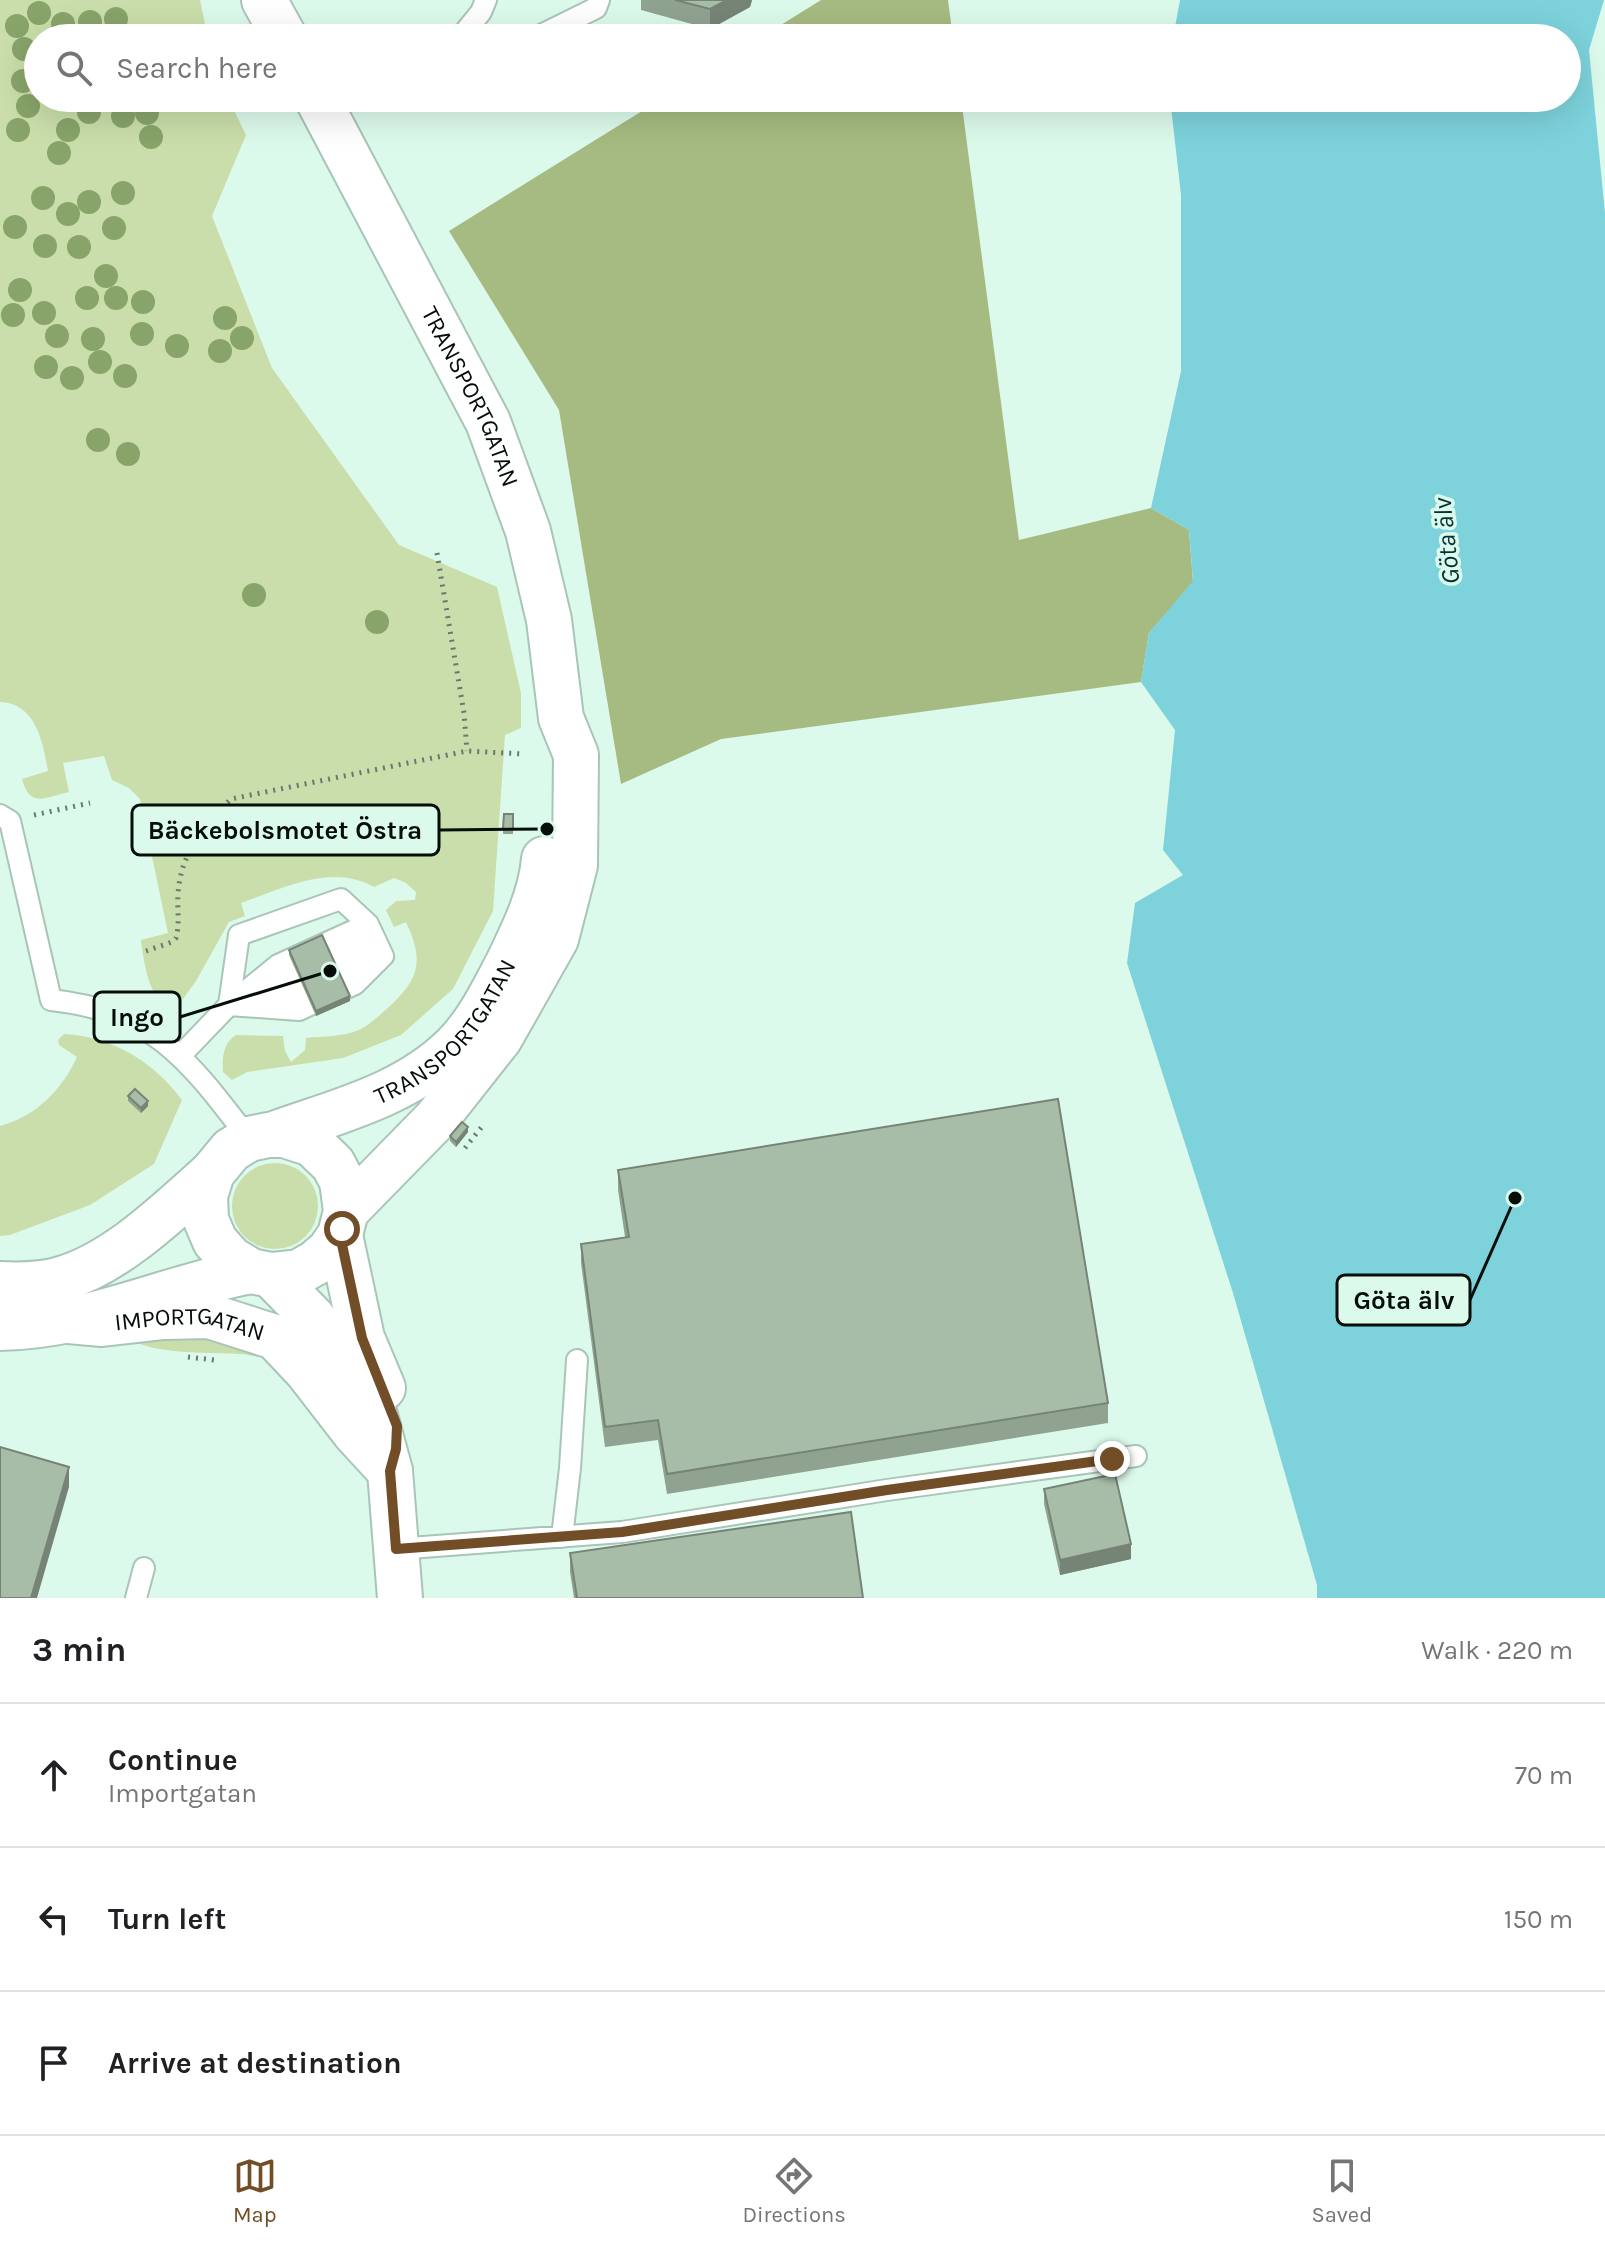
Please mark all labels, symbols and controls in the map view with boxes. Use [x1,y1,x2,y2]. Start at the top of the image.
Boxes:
search box [24,24,1581,112]
icon: search [52,46,96,90]
text: Search here [116,50,277,86]
street label: TRANSPORTGATAN [416,302,525,491]
water label: Göta älv [1426,495,1466,586]
callout: Bäckebolsmotet Östra [132,805,439,855]
text: Bäckebolsmotet Östra [148,815,422,846]
street label: TRANSPORTGATAN [370,954,521,1110]
callout: Ingo [94,992,180,1042]
text: Ingo [110,1002,164,1033]
route start [324,1211,360,1247]
callout: Göta älv [1337,1275,1470,1325]
text: Göta älv [1354,1285,1455,1316]
street label: IMPORTGATAN [113,1302,268,1347]
route end [1094,1441,1130,1477]
text: 3 min [32,1630,126,1670]
text: Walk · 220 m [1421,1635,1573,1666]
text: Continue [108,1742,238,1778]
icon: ahead [32,1753,76,1797]
text: 70 m [1515,1760,1573,1791]
text: Importgatan [108,1778,257,1809]
icon: left [32,1897,76,1941]
text: Turn left [108,1901,226,1937]
text: 150 m [1504,1904,1573,1935]
icon: arrive [32,2041,76,2085]
text: Arrive at destination [108,2045,402,2081]
tab: Map [233,2154,277,2228]
tab: Directions [742,2154,846,2228]
tab: Saved [1311,2154,1372,2228]

